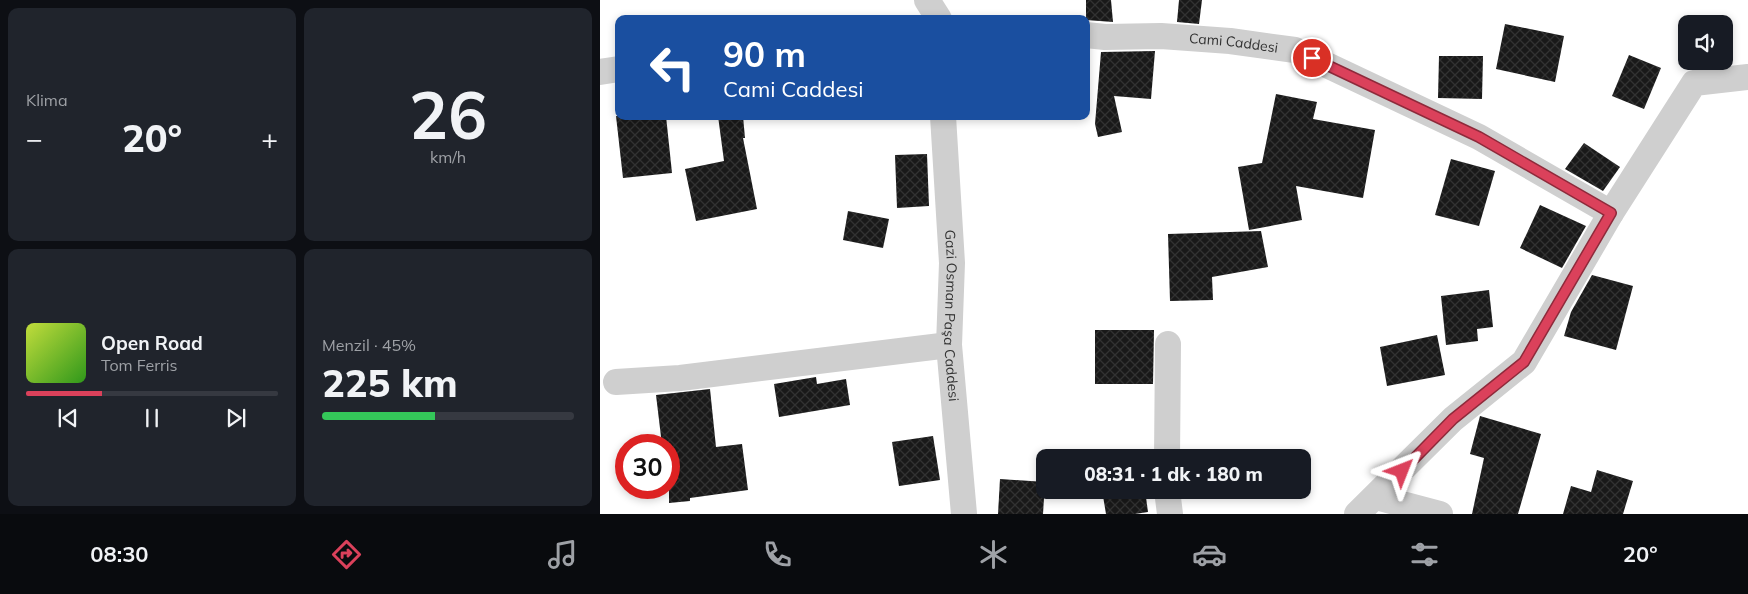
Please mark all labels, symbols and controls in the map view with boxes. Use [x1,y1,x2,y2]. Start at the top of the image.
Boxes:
map controls [1678,15,1733,70]
button: sound [1678,15,1733,70]
street label: Cami Caddesi [1188,29,1279,57]
text: 90 m [723,32,806,76]
icon: left [640,35,705,100]
pin [1291,37,1333,79]
icon: arrive [1298,44,1326,72]
text: 26 [409,74,487,155]
text: Cami Caddesi [723,75,864,103]
text: Klima [26,90,68,110]
text: 20° [122,114,182,162]
text: − [26,121,43,156]
text: + [261,121,278,156]
text: km/h [430,147,466,167]
street label: Gazi Osman Paşa Caddesi [940,229,963,402]
text: Open Road [101,331,203,355]
text: Menzil · 45% [322,335,416,355]
text: Tom Ferris [101,355,178,375]
text: 225 km [322,359,458,407]
icon: previous [54,404,82,432]
icon: pause [138,404,166,432]
icon: next [222,404,250,432]
speed limit sign: 30 [615,434,680,499]
position arrow [1375,444,1427,496]
text: 08:31 · 1 dk · 180 m [1084,462,1263,486]
icon: directions [329,537,364,572]
icon: music [545,537,580,572]
icon: phone [760,537,795,572]
icon: climate [976,537,1011,572]
icon: car [1192,537,1227,572]
icon: filters [1407,537,1442,572]
text: 08:30 [90,540,149,568]
text: 20° [1623,540,1658,568]

